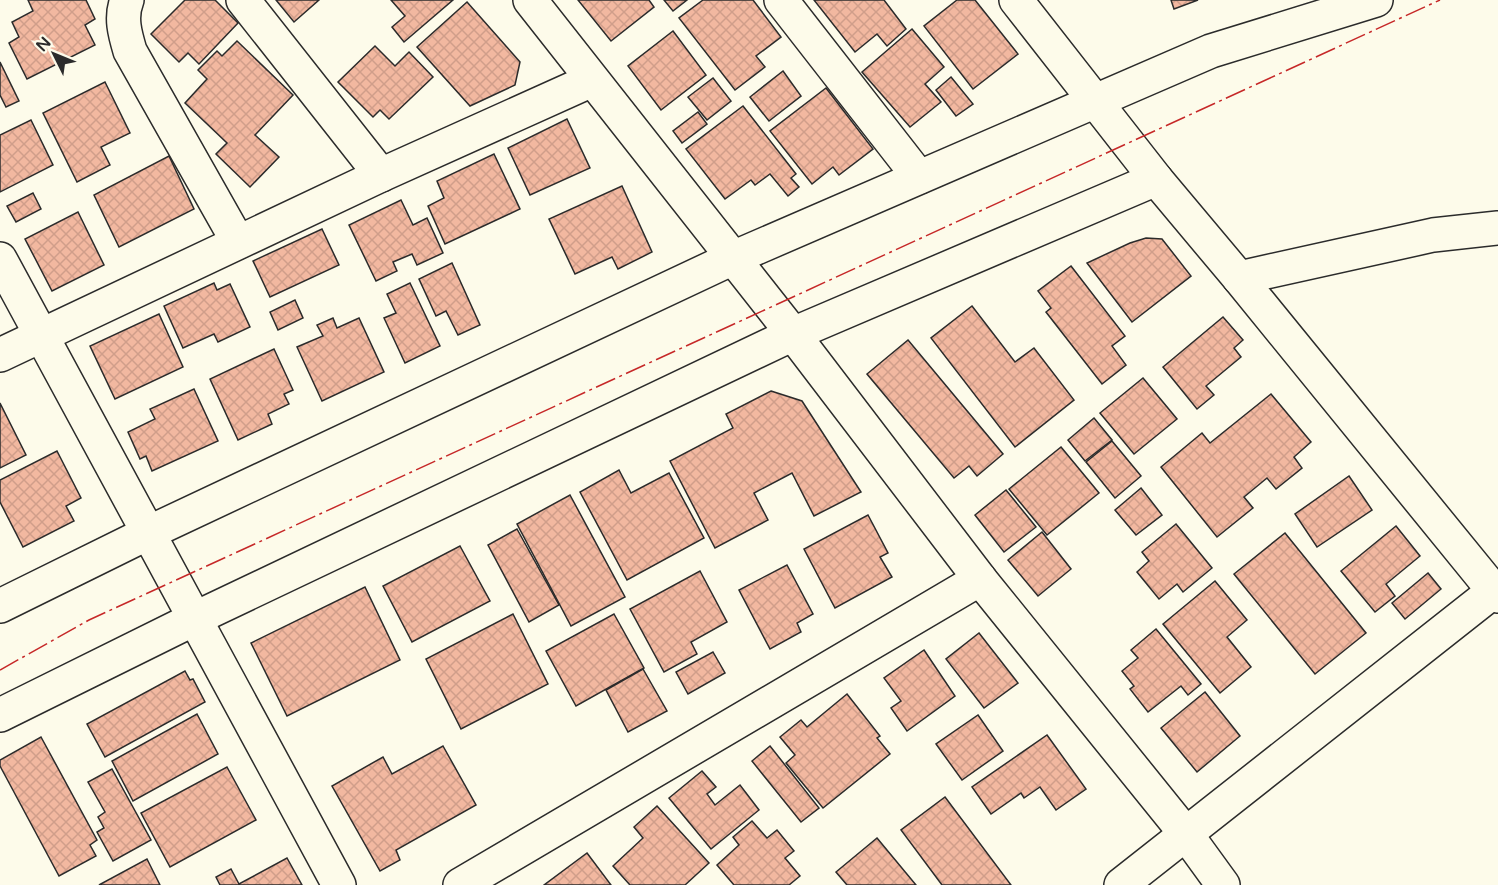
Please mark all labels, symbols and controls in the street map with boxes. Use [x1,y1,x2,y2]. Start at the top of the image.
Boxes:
north arrow [24,24,84,84]
text: N [32,33,55,56]

